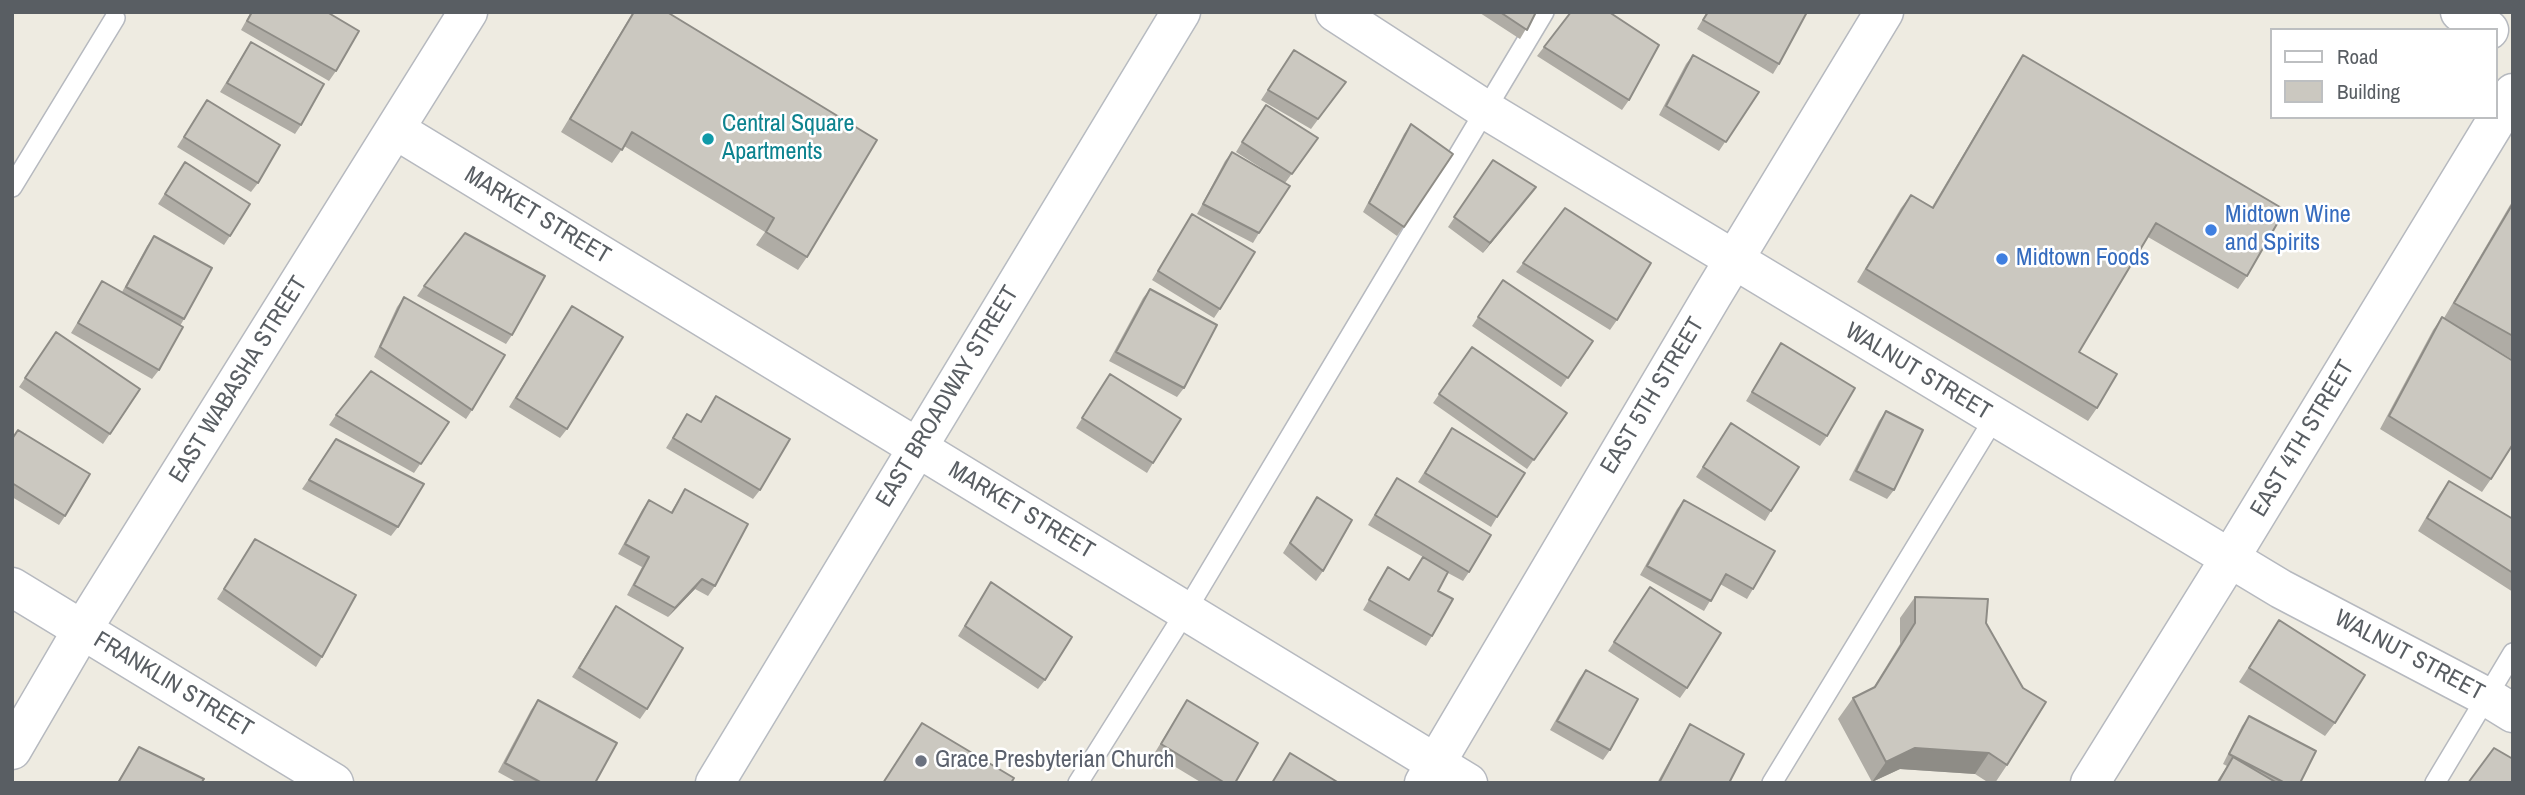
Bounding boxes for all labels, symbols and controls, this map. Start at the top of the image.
legend [2270,28,2497,119]
text: Road [2337,42,2378,71]
text: Building [2337,77,2400,106]
place label: Central Square Apartments [722,111,854,167]
marker: Central Square Apartments [700,131,716,147]
street label: MARKET STREET [459,161,615,271]
place label: Midtown Wine and Spirits [2225,202,2351,258]
marker: Midtown Wine and Spirits [2203,222,2219,238]
place label: Midtown Foods [2016,245,2150,273]
marker: Midtown Foods [1994,251,2010,267]
street label: EAST WABASHA STREET [164,272,314,488]
street label: EAST BROADWAY STREET [871,281,1025,513]
street label: EAST 5TH STREET [1595,313,1711,479]
street label: WALNUT STREET [1840,317,1996,427]
street label: EAST 4TH STREET [2245,356,2361,522]
street label: MARKET STREET [943,456,1099,566]
street label: WALNUT STREET [2329,604,2489,708]
street label: FRANKLIN STREET [88,626,258,744]
place label: Grace Presbyterian Church [935,747,1175,775]
marker: Grace Presbyterian Church [913,753,929,769]

